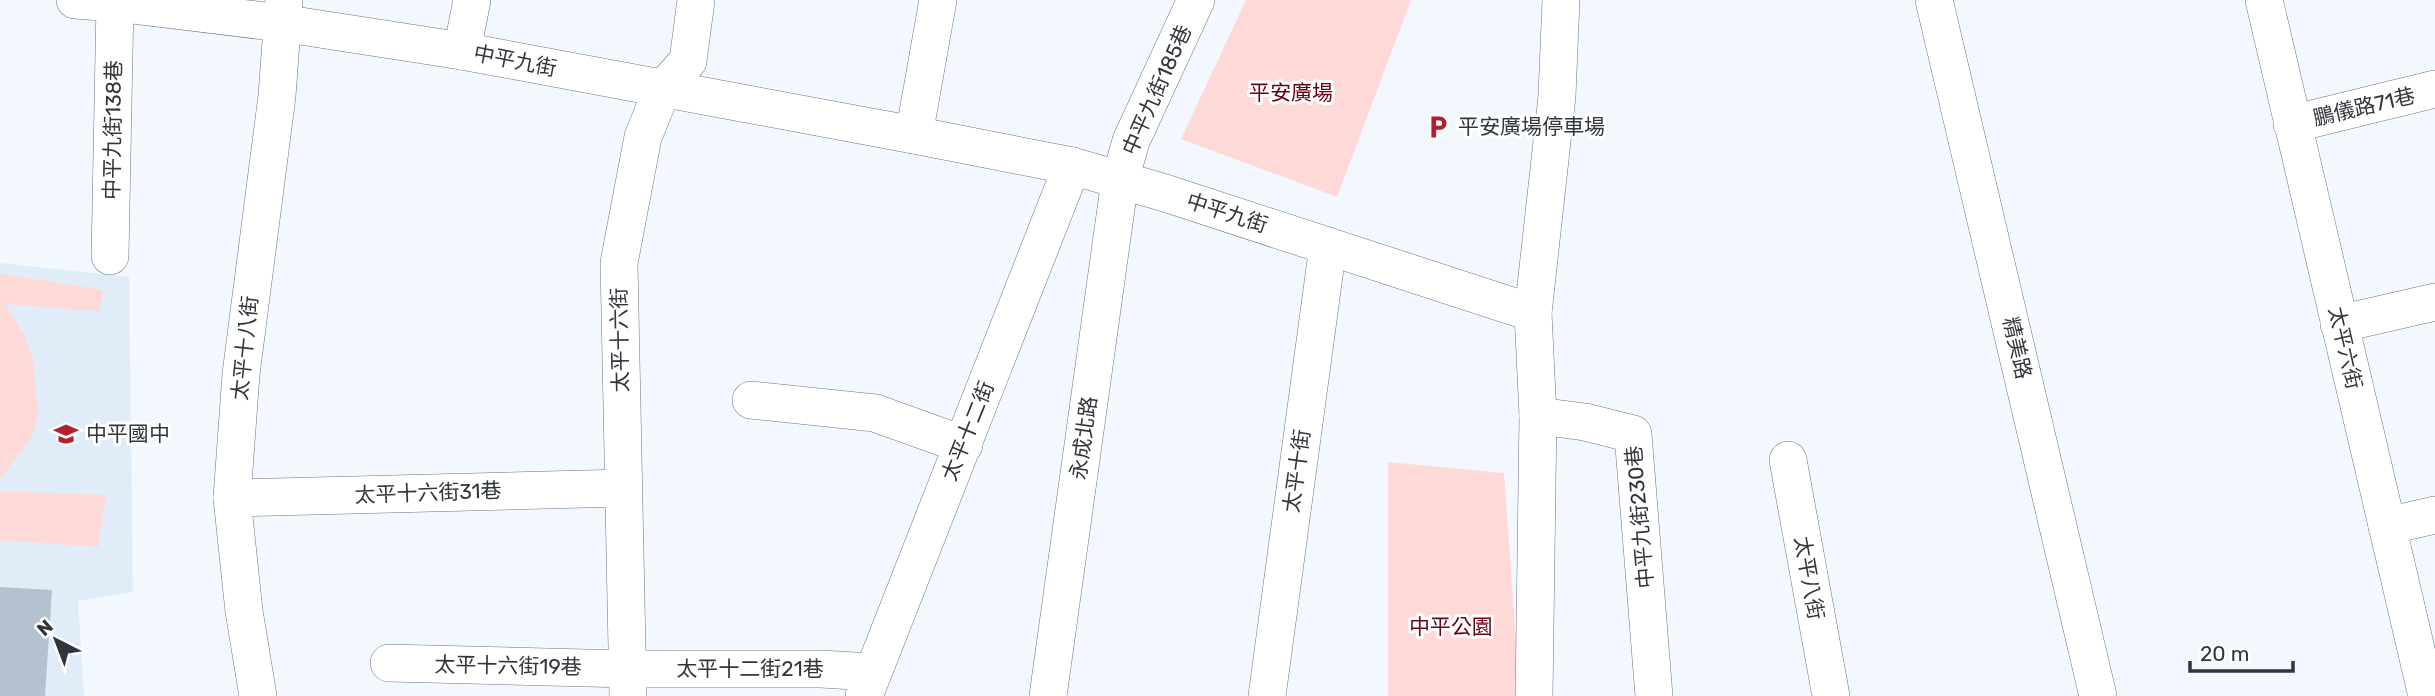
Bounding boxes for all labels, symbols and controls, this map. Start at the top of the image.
street label: 中平九街185巷 [1117,21,1196,159]
street label: 中平九街 [471,40,559,81]
street label: 中平九街138巷 [99,60,126,200]
park label: 平安廣場 [1249,80,1333,105]
street label: 鵬儀路71巷 [2311,83,2417,130]
parking icon: 平安廣場停車場 [1424,113,1452,141]
place label: 平安廣場停車場 [1458,114,1605,139]
street label: 中平九街 [1183,188,1271,237]
street label: 太平十六街 [606,287,633,393]
street label: 太平十八街 [227,294,262,401]
street label: 太平六街 [2324,304,2367,392]
street label: 精美路 [1998,314,2037,381]
street label: 太平十二街 [936,377,999,484]
street label: 永成北路 [1065,395,1102,481]
school or university icon: 中平國中 [52,420,80,448]
place label: 中平國中 [86,421,170,446]
street label: 太平十街 [1278,428,1315,514]
street label: 中平九街230巷 [1621,445,1658,590]
street label: 太平十六街31巷 [354,477,502,508]
street label: 太平八街 [1790,534,1829,621]
north arrow [21,605,91,675]
park label: 中平公園 [1409,614,1493,639]
text: N [32,615,58,641]
scale bar [2190,630,2293,674]
text: 20 m [2200,641,2249,666]
street label: 太平十六街19巷 [434,652,582,679]
street label: 太平十二街21巷 [676,656,824,681]

